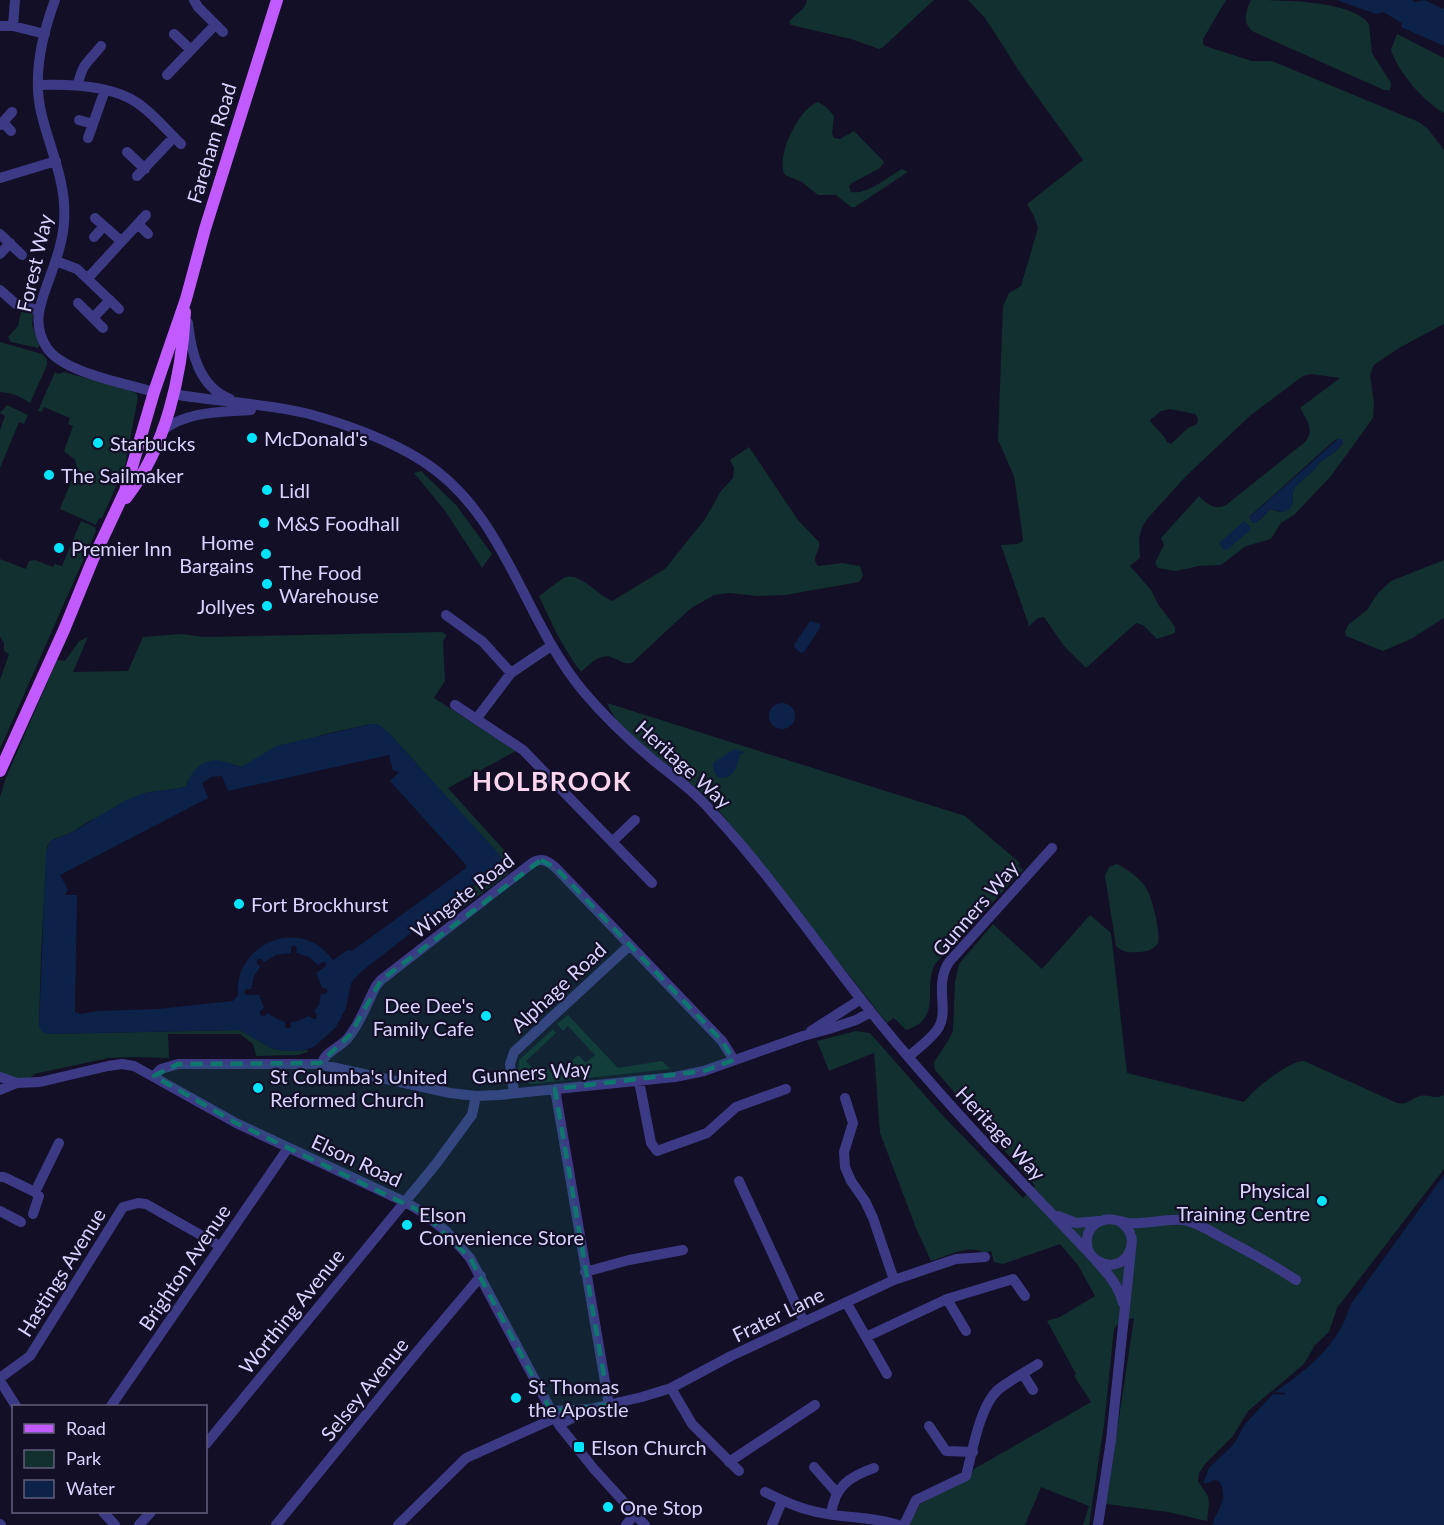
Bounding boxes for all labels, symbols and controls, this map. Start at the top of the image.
street label: Fareham Road [181,80,241,206]
street label: Forest Way [11,211,57,314]
place label: McDonald's [264,426,368,450]
place label: Starbucks [110,431,196,455]
marker: McDonald's [245,431,259,445]
marker: Starbucks [91,436,105,450]
place label: The Sailmaker [61,463,184,487]
marker: The Sailmaker [42,468,56,482]
place label: Lidl [279,478,310,502]
marker: Lidl [260,483,274,497]
place label: M&S Foodhall [276,511,400,535]
marker: M&S Foodhall [257,516,271,530]
place label: Home Bargains [179,530,254,577]
place label: Premier Inn [71,536,172,560]
marker: Premier Inn [52,541,66,555]
marker: Home Bargains [259,547,273,561]
place label: The Food Warehouse [279,560,379,607]
marker: The Food Warehouse [260,577,274,591]
place label: Jollyes [197,594,255,618]
marker: Jollyes [260,599,274,613]
street label: Heritage Way [631,715,737,814]
district label: HOLBROOK [472,765,632,797]
street label: Wingate Road [406,847,518,943]
street label: Gunners Way [927,855,1023,961]
place label: Fort Brockhurst [251,892,388,916]
marker: Fort Brockhurst [232,897,246,911]
street label: Alphage Road [506,937,610,1037]
place label: Dee Dee's Family Cafe [373,993,474,1040]
marker: Dee Dee's Family Cafe [479,1009,493,1023]
street label: Gunners Way [471,1056,592,1088]
place label: St Columba's United Reformed Church [270,1064,447,1111]
marker: St Columba's United Reformed Church [251,1081,265,1095]
street label: Heritage Way [951,1081,1051,1186]
street label: Elson Road [308,1129,406,1191]
place label: Physical Training Centre [1177,1178,1310,1225]
marker: Physical Training Centre [1315,1194,1329,1208]
street label: Brighton Avenue [133,1200,235,1334]
place label: Elson Convenience Store [419,1202,584,1249]
street label: Hastings Avenue [12,1203,110,1341]
marker: Elson Convenience Store [400,1218,414,1232]
street label: Worthing Avenue [233,1244,349,1378]
street label: Frater Lane [728,1282,828,1346]
street label: Selsey Avenue [315,1333,413,1445]
place label: St Thomas the Apostle [528,1374,629,1421]
marker: St Thomas the Apostle [509,1391,523,1405]
legend [12,1405,207,1513]
text: Road [66,1417,106,1439]
place label: Elson Church [591,1435,707,1459]
marker: Elson Church [572,1440,586,1454]
text: Park [66,1447,102,1469]
text: Water [66,1477,115,1499]
place label: One Stop [620,1495,703,1519]
marker: One Stop [601,1500,615,1514]

